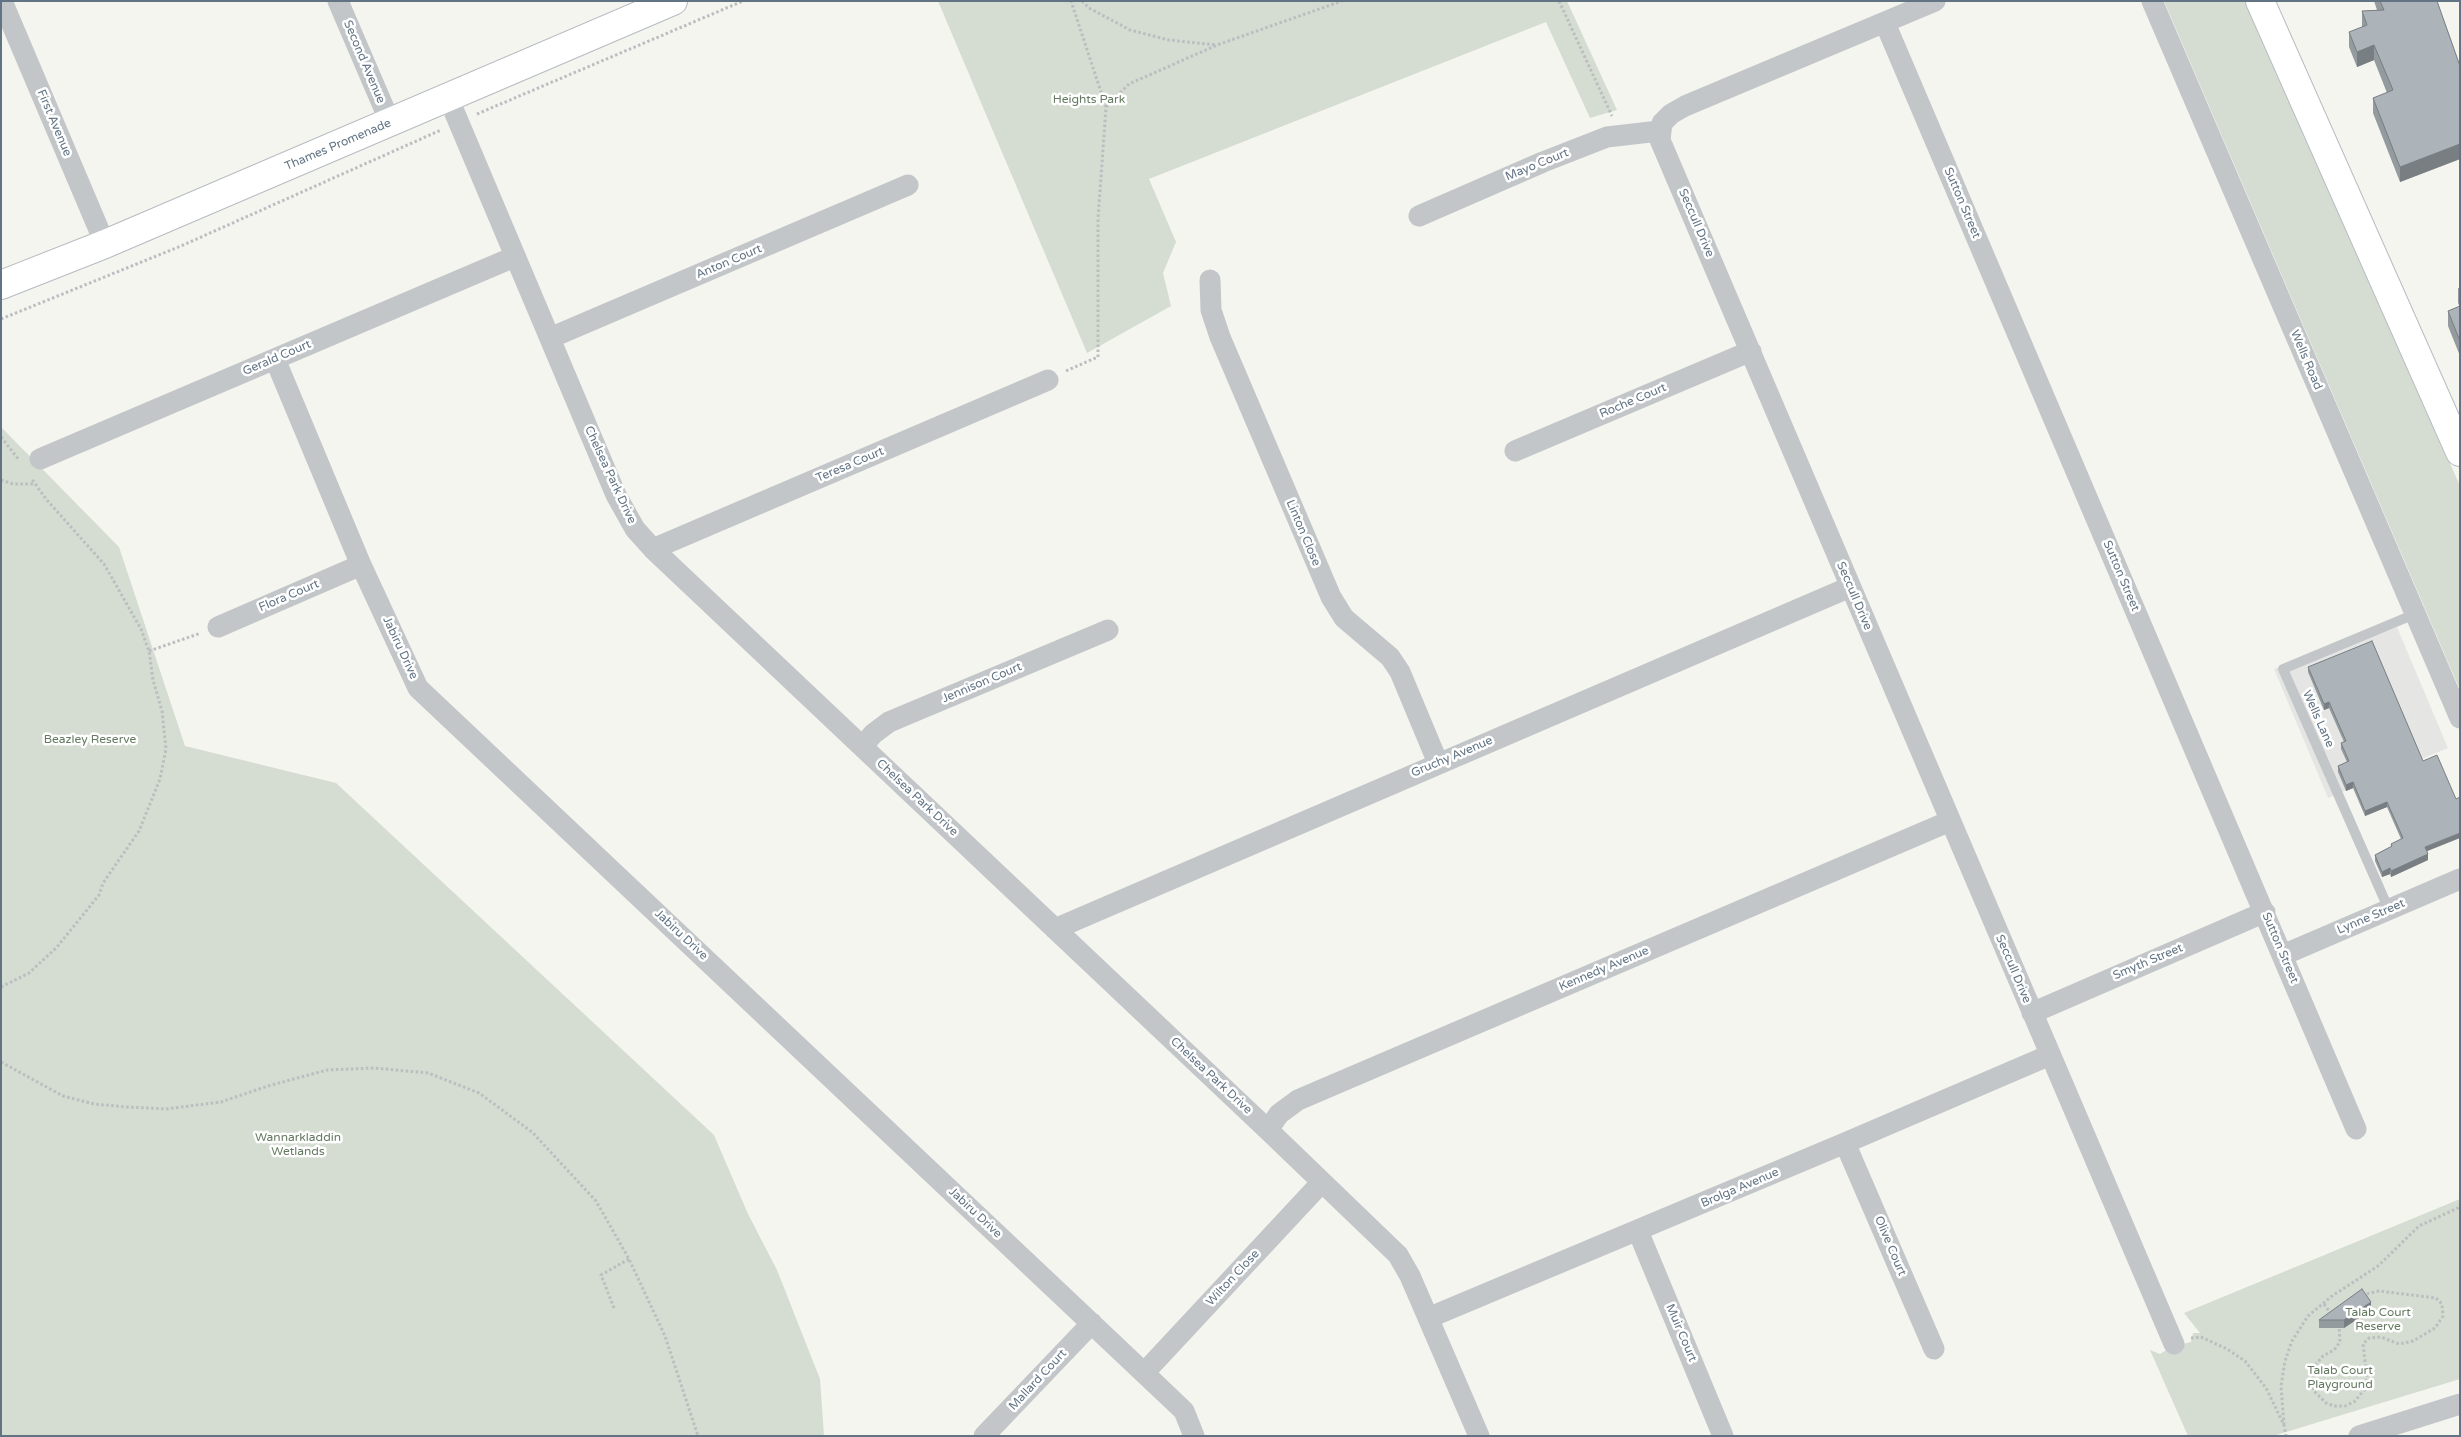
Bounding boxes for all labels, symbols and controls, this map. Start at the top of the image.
street label: Second Avenue [340,18,388,106]
street label: First Avenue [33,87,75,159]
park label: Heights Park [1053,93,1125,107]
street label: Thames Promenade [283,116,393,174]
street label: Mayo Court [1503,146,1571,184]
street label: Sutton Street [1941,165,1983,241]
street label: Seccull Drive [1675,187,1717,259]
street label: Anton Court [694,242,764,282]
street label: Wells Road [2287,328,2325,392]
street label: Gerald Court [241,337,313,379]
street label: Roche Court [1597,380,1669,422]
street label: Chelsea Park Drive [581,424,639,526]
street label: Teresa Court [814,444,886,486]
street label: Linton Close [1283,498,1323,568]
street label: Sutton Street [2100,538,2142,614]
street label: Seccull Drive [1833,560,1875,632]
street label: Flora Court [257,577,321,615]
street label: Jabiru Drive [379,614,421,682]
street label: Jennison Court [940,660,1024,706]
street label: Wells Lane [2299,688,2337,750]
park label: Beazley Reserve [44,733,136,747]
street label: Gruchy Avenue [1409,733,1495,781]
street label: Chelsea Park Drive [873,757,961,839]
street label: Lynne Street [2335,896,2407,938]
street label: Jabiru Drive [651,907,711,963]
street label: Sutton Street [2259,910,2301,986]
street label: Seccull Drive [1992,933,2034,1005]
street label: Smyth Street [2111,941,2185,983]
street label: Kennedy Avenue [1557,944,1651,994]
street label: Chelsea Park Drive [1167,1035,1255,1117]
park label: Wannarkladdin Wetlands [255,1131,341,1159]
street label: Brolga Avenue [1699,1165,1781,1211]
street label: Jabiru Drive [945,1185,1005,1241]
street label: Olive Court [1871,1214,1909,1278]
street label: Wilton Close [1203,1247,1263,1309]
street label: Muir Court [1662,1302,1700,1364]
park label: Talab Court Reserve [2345,1306,2411,1334]
street label: Mallard Court [1006,1347,1070,1413]
park label: Talab Court Playground [2307,1364,2373,1392]

